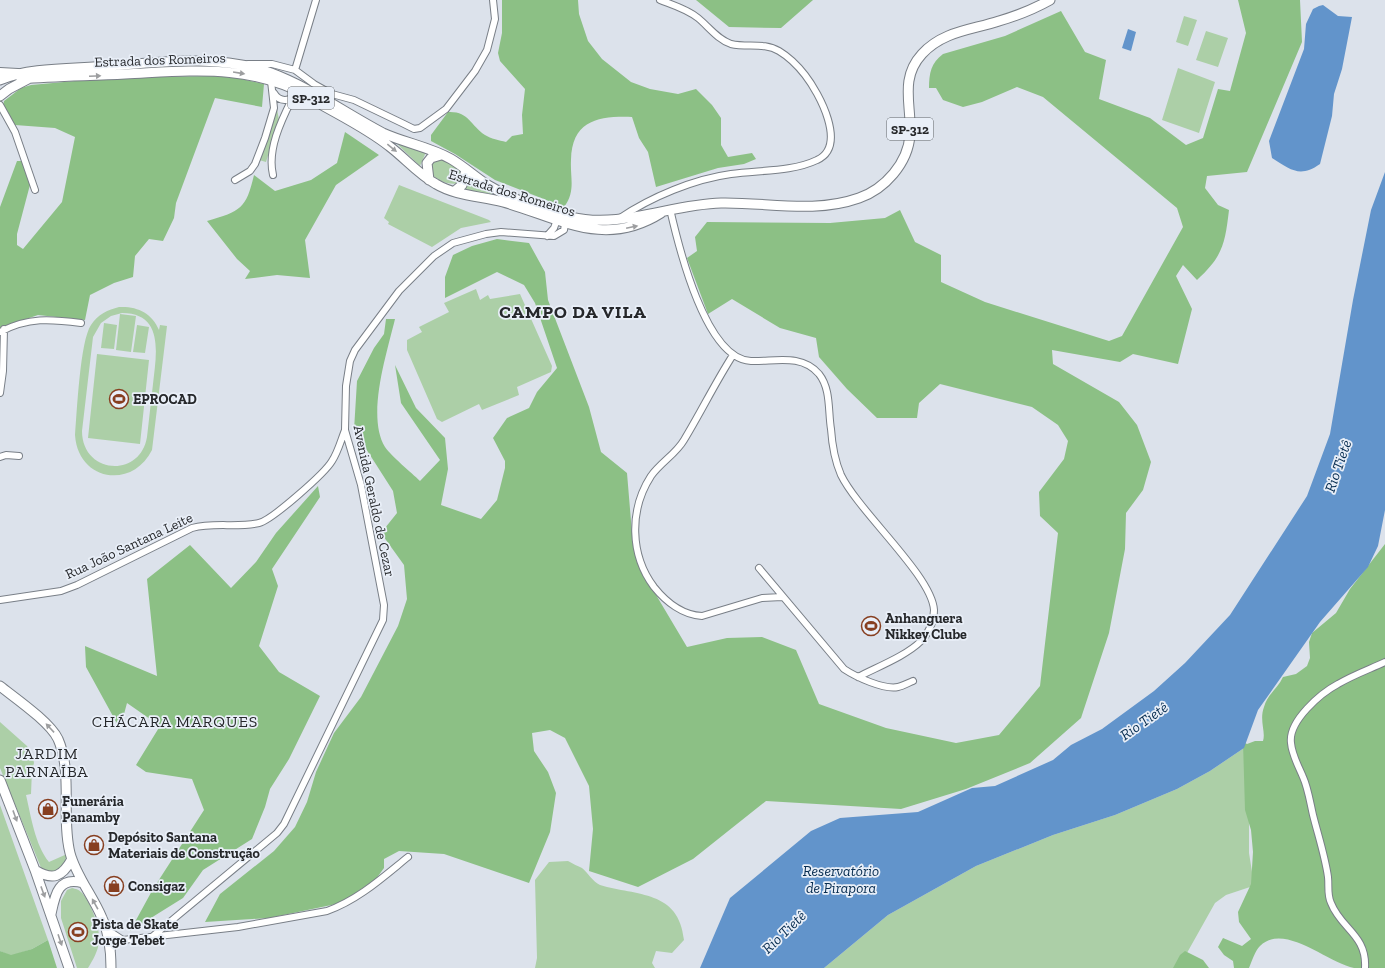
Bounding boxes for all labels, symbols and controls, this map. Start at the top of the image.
street label: Estrada dos Romeiros [94,49,226,71]
one-way arrow [232,70,245,76]
one-way arrow [89,72,101,79]
road number: SP-312 [288,87,334,109]
road number: SP-312 [887,118,933,140]
one-way arrow [386,143,397,152]
street label: Estrada dos Romeiros [447,166,577,220]
one-way arrow [626,223,638,229]
district label: CAMPO DA VILA [499,301,647,323]
sports icon: EPROCAD [108,388,130,410]
place label: EPROCAD [133,391,197,408]
street label: Avenida Geraldo de Cezar [350,424,398,578]
water label: Rio Tietê [1321,437,1355,495]
street label: Rua João Santana Leite [63,509,196,583]
place label: Anhanguera Nikkey Clube [885,610,967,643]
sports icon: Anhanguera Nikkey Clube [860,615,882,637]
water label: Rio Tietê [1117,698,1172,744]
district label: CHÁCARA MARQUES [92,712,258,731]
one-way arrow [45,723,55,733]
district label: JARDIM PARNAÍBA [5,744,89,781]
place label: Funerária Panamby [62,793,124,826]
shop icon: Funerária Panamby [37,798,59,820]
one-way arrow [12,810,18,822]
place label: Depósito Santana Materiais de Construção [108,829,261,862]
shop icon: Depósito Santana Materiais de Construção [83,834,105,856]
water label: Reservatório de Pirapora [803,862,879,897]
shop icon: Consigaz [103,875,125,897]
place label: Consigaz [128,878,185,895]
one-way arrow [41,887,47,899]
one-way arrow [91,898,98,910]
water label: Rio Tietê [758,906,810,957]
place label: Pista de Skate Jorge Tebet [92,916,179,949]
sports icon: Pista de Skate Jorge Tebet [67,921,89,943]
one-way arrow [57,934,63,946]

